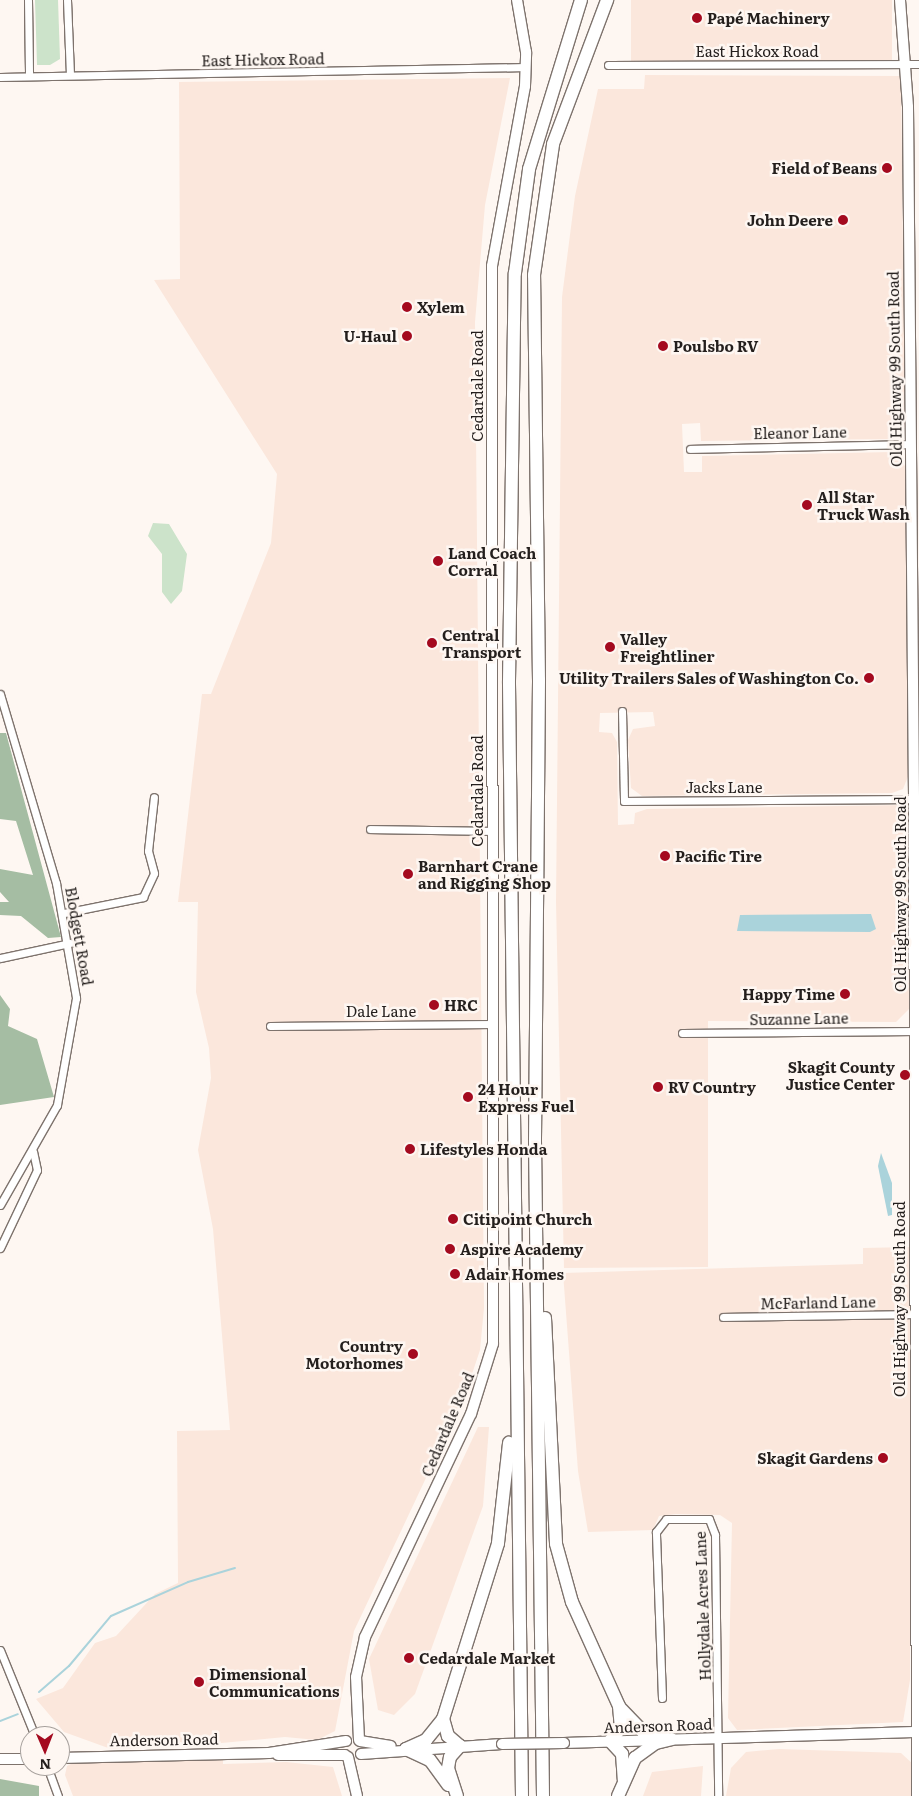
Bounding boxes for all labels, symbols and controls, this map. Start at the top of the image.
place label: Papé Machinery [707,9,830,27]
marker: Papé Machinery [691,12,703,24]
street label: East Hickox Road [695,42,819,60]
street label: East Hickox Road [201,49,325,69]
place label: Field of Beans [771,159,877,177]
marker: Field of Beans [881,162,893,174]
place label: John Deere [747,211,833,229]
marker: John Deere [837,214,849,226]
street label: Old Highway 99 South Road [883,271,905,467]
place label: Xylem [417,298,465,316]
marker: Xylem [401,301,413,313]
place label: U-Haul [344,327,397,345]
marker: U-Haul [401,330,413,342]
street label: Cedardale Road [468,330,486,442]
place label: Poulsbo RV [673,337,758,355]
marker: Poulsbo RV [657,340,669,352]
street label: Eleanor Lane [753,422,847,442]
place label: All Star Truck Wash [817,487,910,522]
marker: All Star Truck Wash [801,499,813,511]
place label: Land Coach Corral [448,543,536,578]
marker: Land Coach Corral [432,555,444,567]
place label: Central Transport [442,625,521,660]
place label: Valley Freightliner [620,629,715,664]
marker: Central Transport [426,637,438,649]
marker: Valley Freightliner [604,641,616,653]
place label: Utility Trailers Sales of Washington Co. [559,669,859,687]
marker: Utility Trailers Sales of Washington Co. [863,672,875,684]
street label: Cedardale Road [468,735,486,847]
street label: Jacks Lane [685,778,763,796]
street label: Old Highway 99 South Road [891,796,909,992]
place label: Pacific Tire [675,847,762,865]
marker: Pacific Tire [659,850,671,862]
place label: Barnhart Crane and Rigging Shop [418,856,551,891]
marker: Barnhart Crane and Rigging Shop [402,868,414,880]
street label: Blodgett Road [62,885,98,987]
place label: Happy Time [742,985,835,1003]
marker: Happy Time [839,988,851,1000]
place label: HRC [444,996,478,1014]
marker: HRC [428,999,440,1011]
street label: Dale Lane [346,1002,416,1020]
street label: Suzanne Lane [749,1008,849,1028]
place label: Skagit County Justice Center [786,1057,895,1092]
marker: Skagit County Justice Center [899,1069,911,1081]
place label: RV Country [668,1078,756,1096]
place label: 24 Hour Express Fuel [478,1079,574,1114]
marker: RV Country [652,1081,664,1093]
marker: 24 Hour Express Fuel [462,1091,474,1103]
place label: Lifestyles Honda [420,1140,547,1158]
marker: Lifestyles Honda [404,1143,416,1155]
street label: Old Highway 99 South Road [890,1201,908,1397]
place label: Citipoint Church [463,1210,592,1228]
marker: Citipoint Church [447,1213,459,1225]
place label: Aspire Academy [460,1240,583,1258]
marker: Aspire Academy [444,1243,456,1255]
place label: Adair Homes [465,1265,564,1283]
marker: Adair Homes [449,1268,461,1280]
street label: McFarland Lane [760,1292,876,1312]
place label: Country Motorhomes [305,1336,403,1371]
marker: Country Motorhomes [407,1348,419,1360]
street label: Cedardale Road [417,1369,477,1479]
place label: Skagit Gardens [757,1449,873,1467]
marker: Skagit Gardens [877,1452,889,1464]
street label: Hollydale Acres Lane [690,1531,714,1681]
place label: Cedardale Market [419,1649,555,1667]
marker: Cedardale Market [403,1652,415,1664]
place label: Dimensional Communications [209,1664,340,1699]
marker: Dimensional Communications [193,1676,205,1688]
street label: Anderson Road [603,1714,713,1736]
north arrow [20,1726,70,1776]
street label: Anderson Road [109,1729,219,1749]
text: N [39,1755,51,1775]

